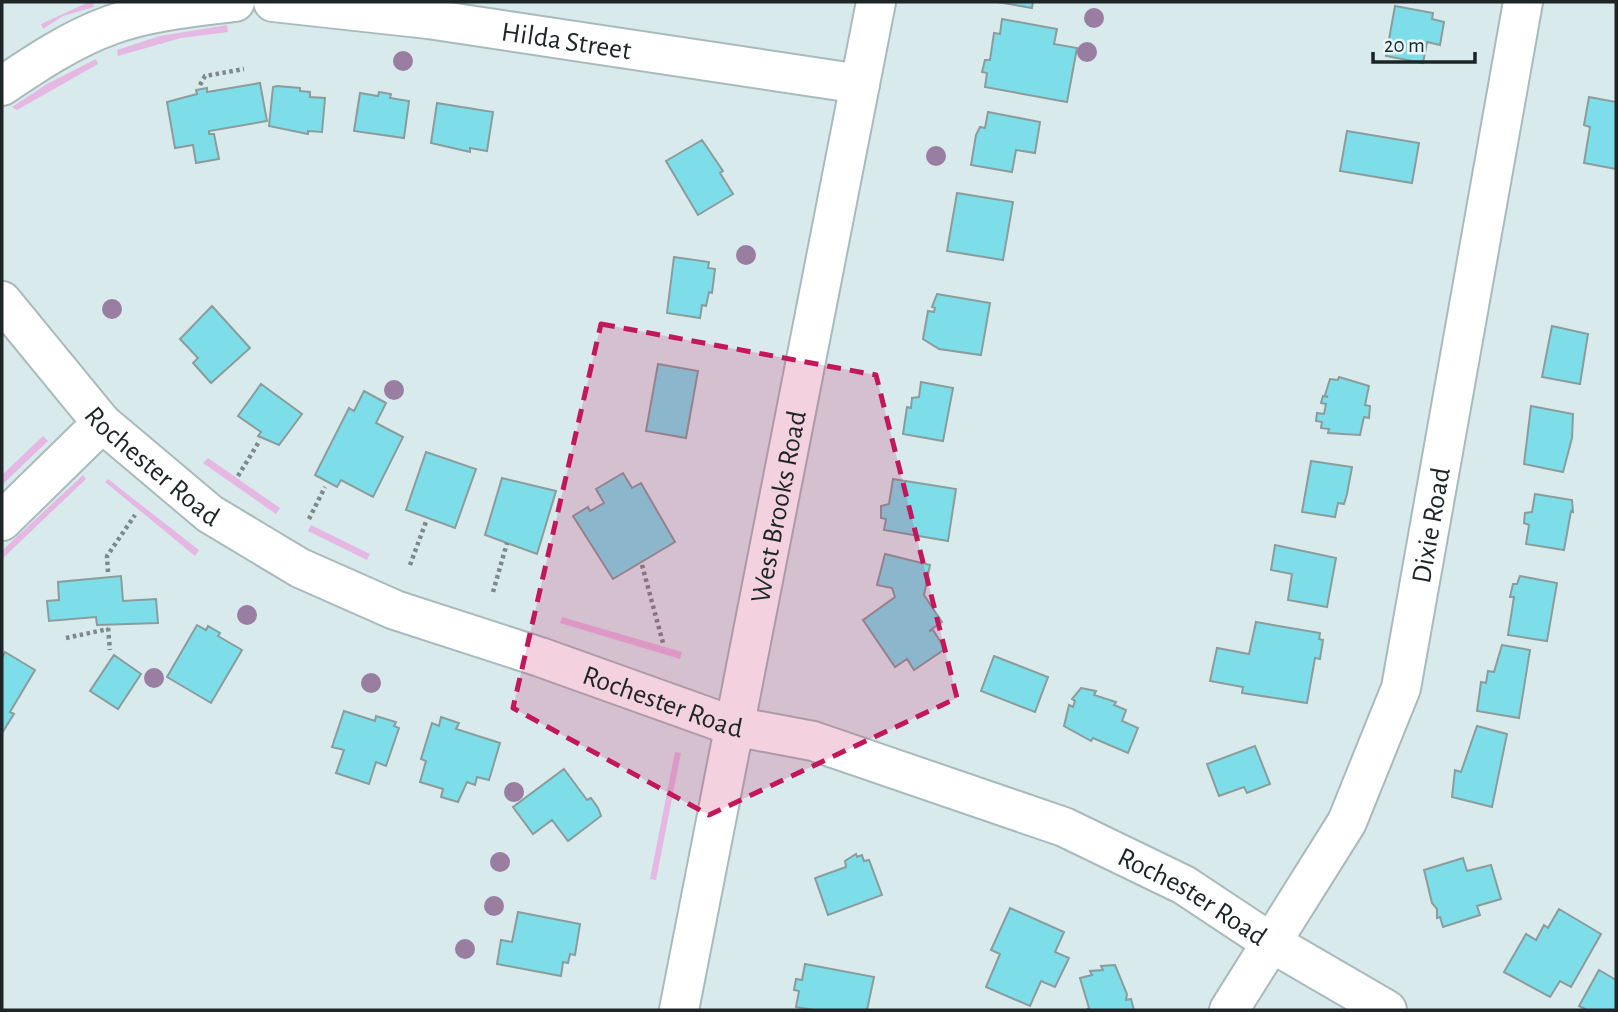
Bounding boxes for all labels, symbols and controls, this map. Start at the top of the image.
street label: Hilda Street [499,18,633,65]
scale bar [1373,21,1474,65]
text: 20 m [1384,35,1425,56]
street label: Rochester Road [78,402,224,532]
street label: West Brooks Road [747,408,812,606]
street label: Dixie Road [1408,465,1456,585]
street label: Rochester Road [579,661,745,744]
street label: Rochester Road [1113,843,1271,952]

